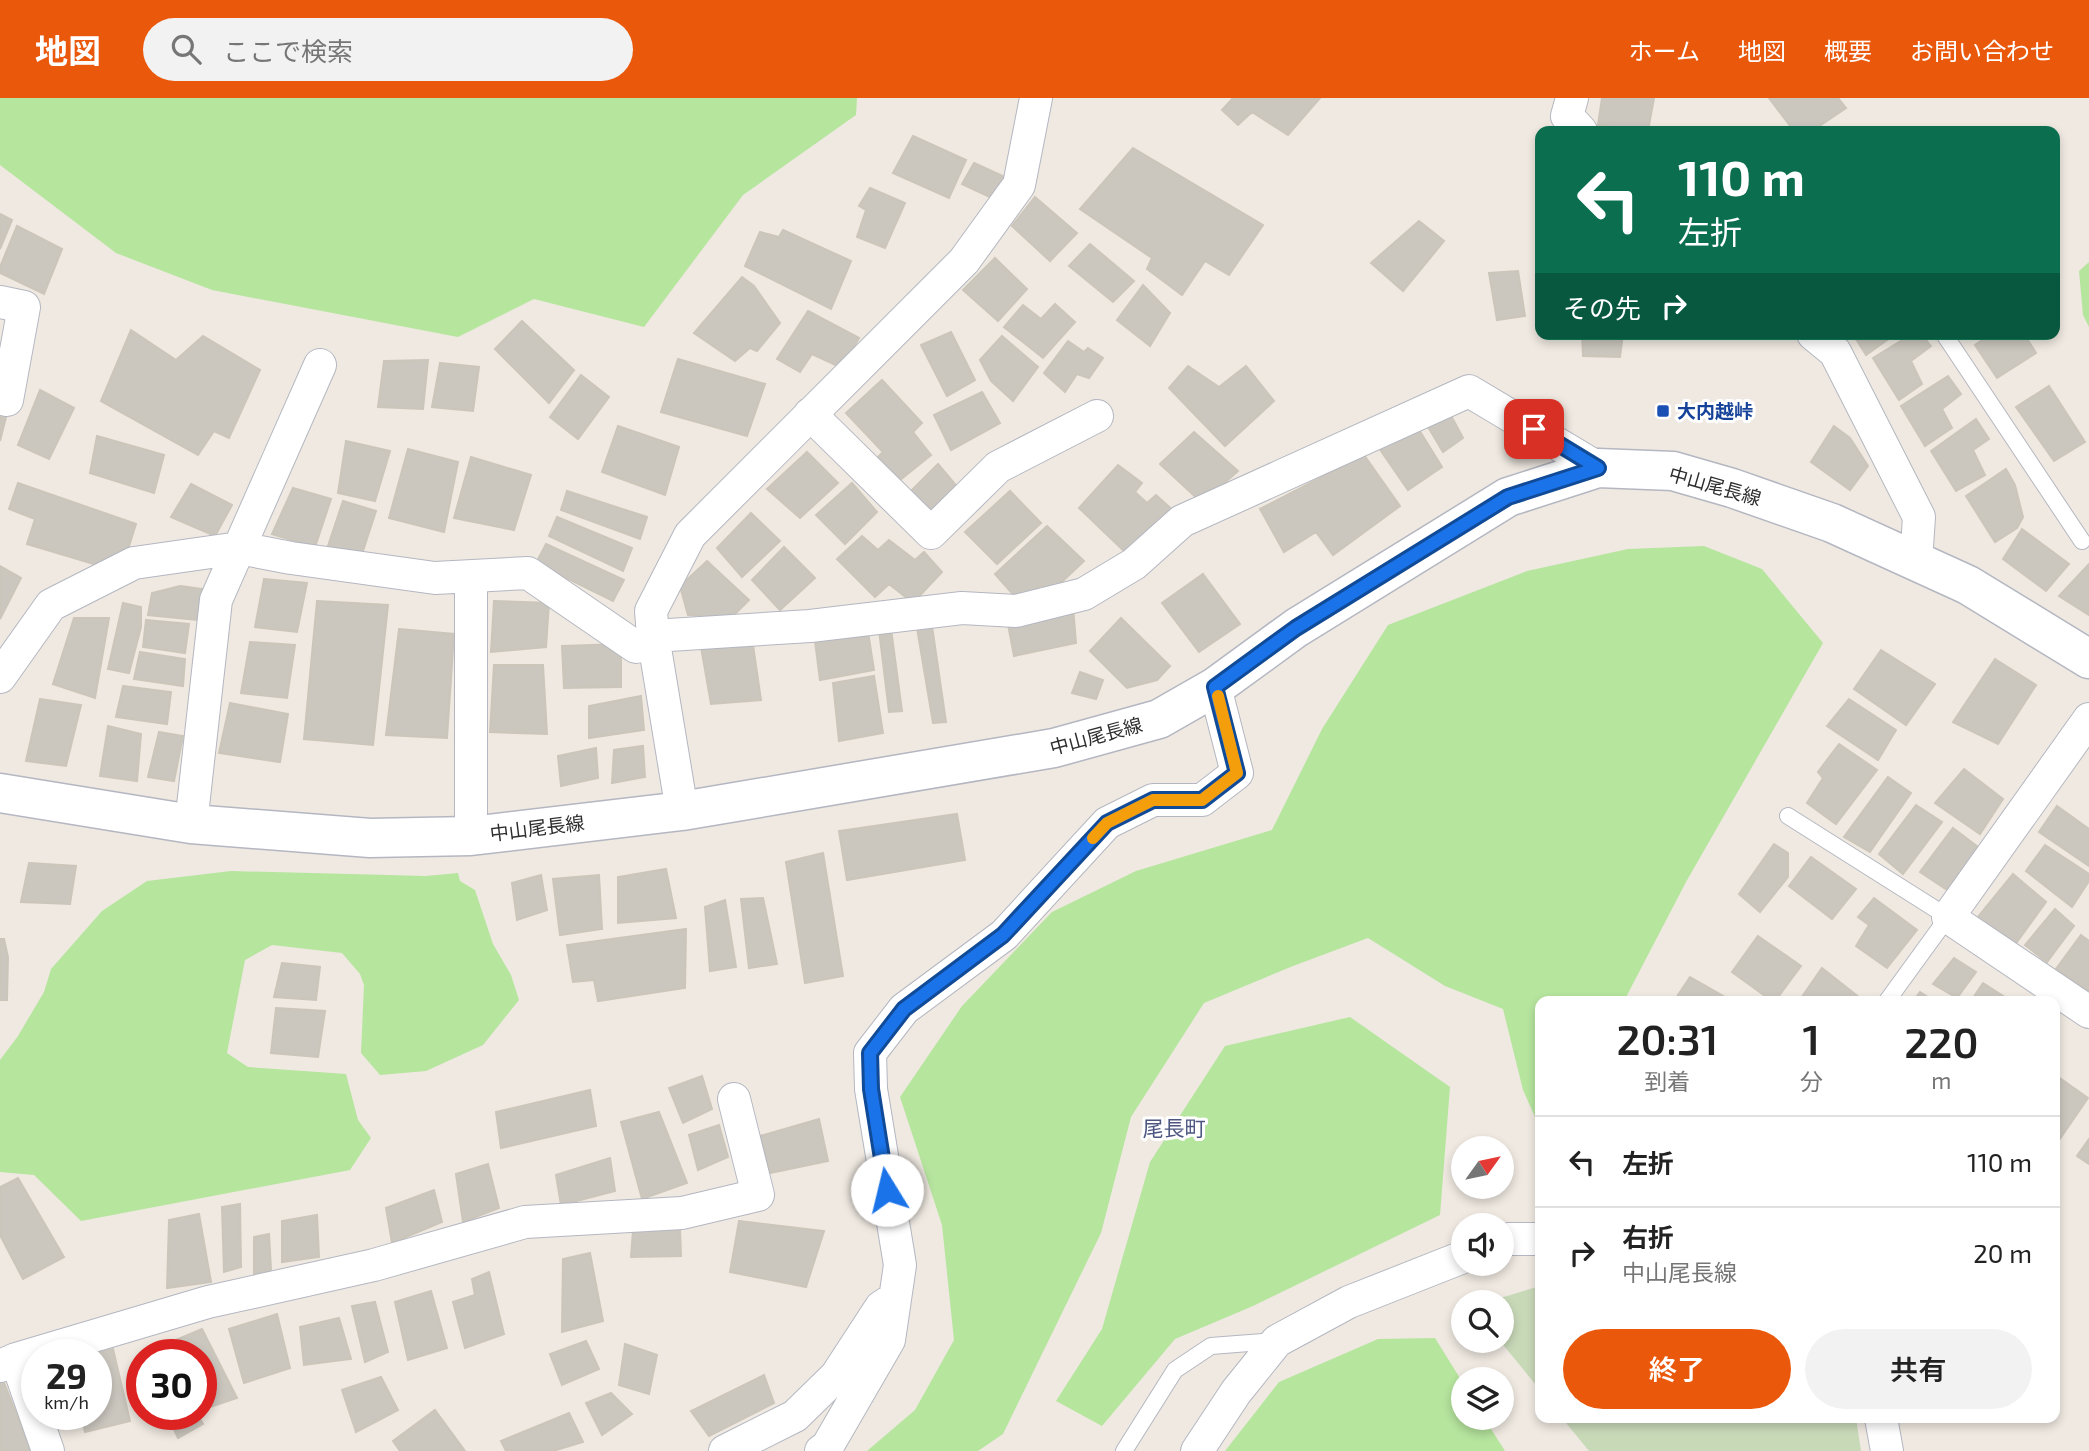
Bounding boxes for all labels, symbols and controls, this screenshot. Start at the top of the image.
search box [143,18,633,81]
text: 地図 [35,30,101,70]
icon: search [167,30,205,68]
text: ここで検索 [223,35,353,66]
text: ホーム [1629,36,1700,65]
text: 地図 [1738,36,1786,65]
text: 概要 [1824,36,1872,65]
text: お問い合わせ [1910,36,2054,65]
text: 110 m [1678,147,1805,206]
icon: left [1563,154,1654,245]
text: 左折 [1678,212,1742,250]
icon: right [1655,287,1693,325]
text: その先 [1563,292,1641,323]
pin [1504,399,1564,459]
place label: 大内越峠 [1677,399,1753,422]
marker: 大内越峠 [1655,403,1671,419]
icon: arrive [1515,410,1553,448]
street label: 中山尾長線 [1666,461,1764,510]
street label: 中山尾長線 [1047,712,1145,759]
street label: 中山尾長線 [488,810,585,845]
text: 20:31 [1617,1013,1718,1063]
text: 1 [1802,1013,1820,1063]
text: 220 [1904,1016,1978,1066]
text: m [1931,1066,1951,1094]
text: 到着 [1644,1067,1690,1095]
text: 分 [1800,1067,1823,1095]
district label: 尾長町 [1143,1115,1206,1140]
north arrow [1451,1136,1514,1199]
map controls [1451,1136,1514,1430]
icon: left [1563,1143,1601,1181]
text: 110 m [1967,1146,2032,1177]
text: 左折 [1622,1147,1674,1178]
position arrow [850,1153,924,1227]
button: sound [1451,1213,1514,1276]
text: 右折 [1622,1221,1674,1252]
icon: right [1563,1234,1601,1272]
text: 20 m [1973,1237,2032,1268]
text: 中山尾長線 [1622,1258,1737,1286]
button: search [1451,1290,1514,1353]
button: 終了 [1563,1329,1791,1409]
button: 共有 [1805,1329,2032,1409]
speed limit sign: 30 [126,1339,217,1430]
text: 29 [46,1354,87,1396]
button: layers [1451,1367,1514,1430]
text: km/h [44,1391,89,1413]

